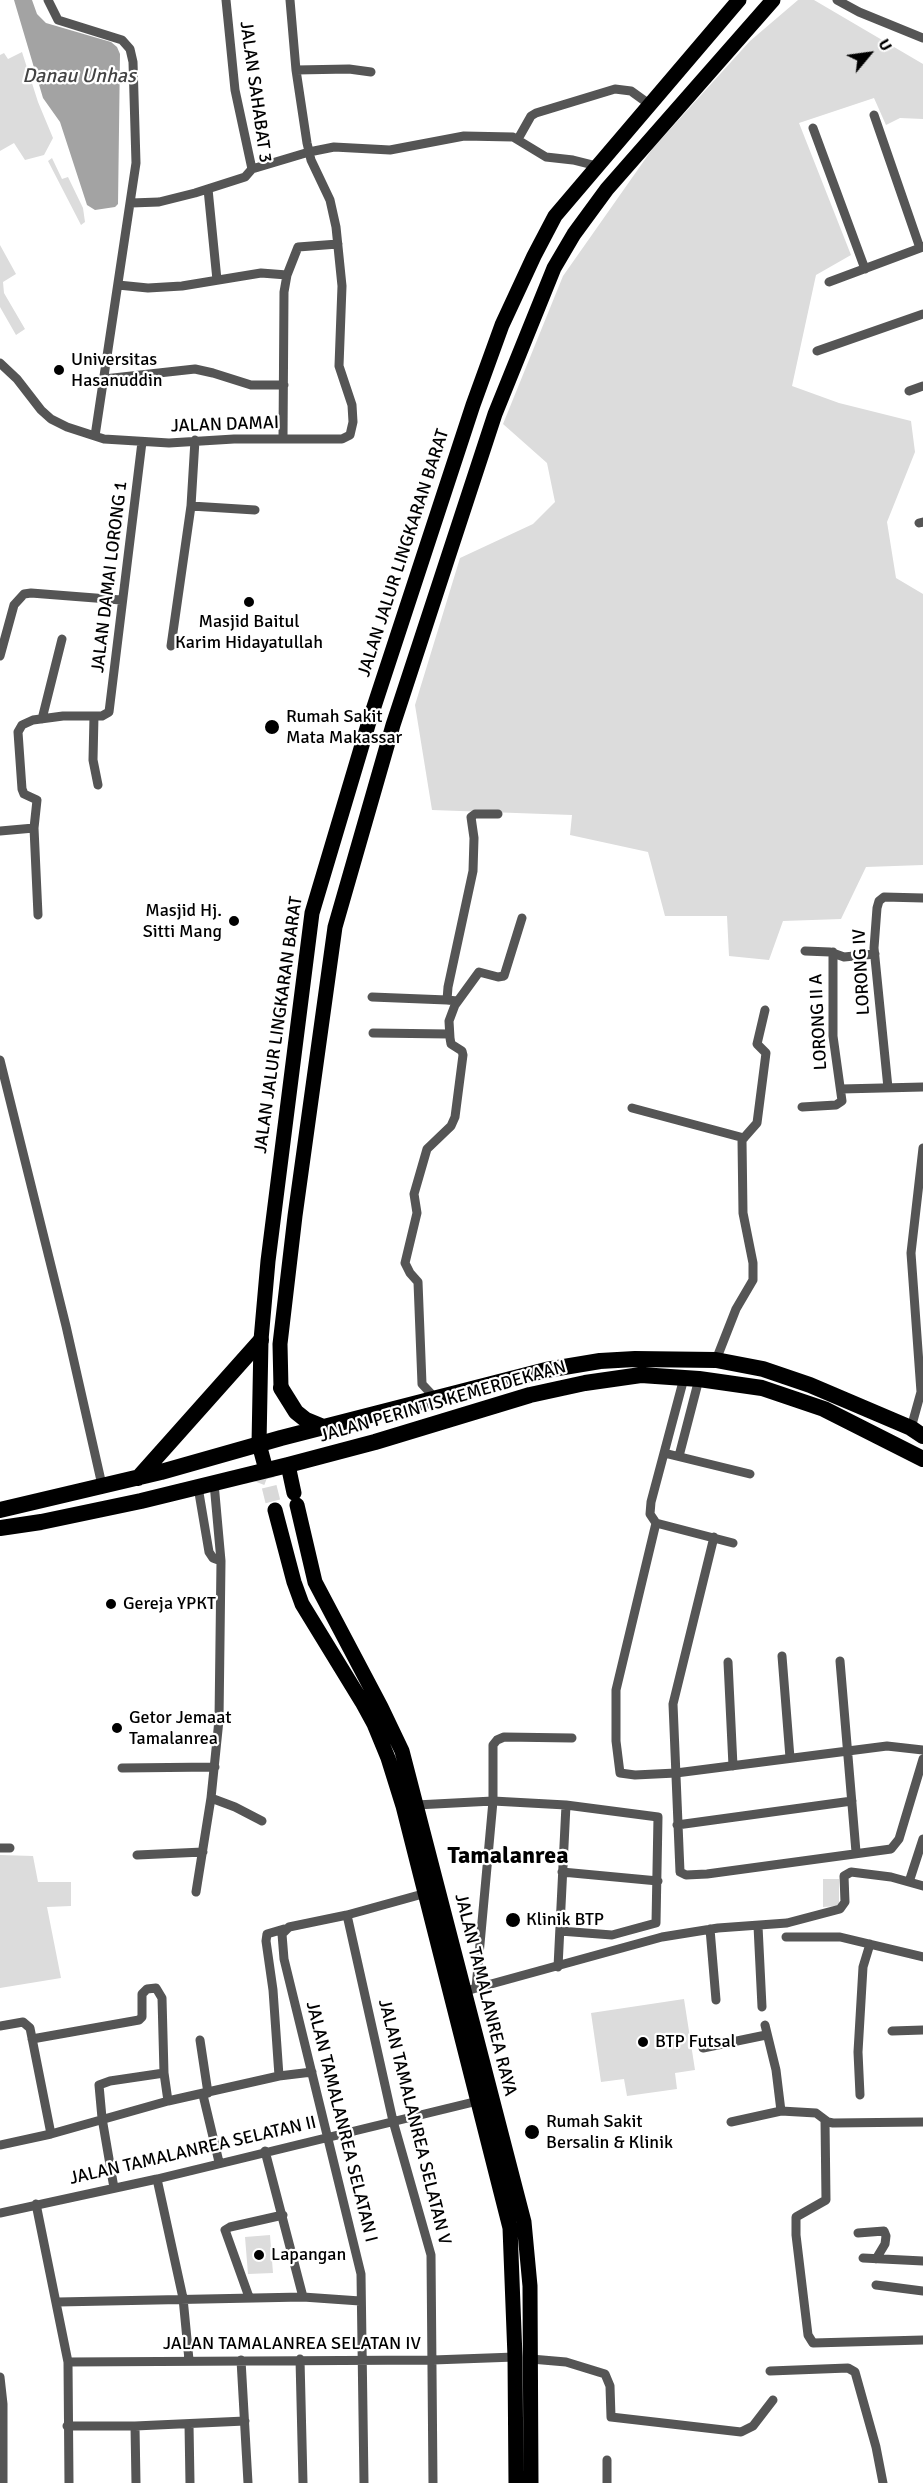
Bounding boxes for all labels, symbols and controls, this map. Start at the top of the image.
street label: JALAN SAHABAT 3 [234,20,276,164]
north arrow [839,24,899,84]
text: U [873,36,896,55]
water label: Danau Unhas [22,65,136,89]
place label: Universitas Hasanuddin [71,349,163,392]
marker: Universitas Hasanuddin [52,363,66,377]
street label: JALAN DAMAI [170,412,280,438]
street label: JALAN JALUR LINGKARAN BARAT [354,426,454,680]
street label: JALAN DAMAI LORONG 1 [88,480,132,674]
marker: Masjid Baitul Karim Hidayatullah [242,595,256,609]
place label: Masjid Baitul Karim Hidayatullah [175,611,323,654]
place label: Rumah Sakit Mata Makassar [286,706,402,748]
marker: Rumah Sakit Mata Makassar [263,718,281,736]
street label: JALAN JALUR LINGKARAN BARAT [250,895,308,1155]
place label: Masjid Hj. Sitti Mang [143,900,222,942]
marker: Masjid Hj. Sitti Mang [227,914,241,928]
street label: LORONG IV [849,928,875,1016]
street label: LORONG II A [806,973,832,1071]
street label: JALAN PERINTIS KEMERDEKAAN [317,1356,569,1448]
place label: Gereja YPKT [123,1593,216,1615]
marker: Gereja YPKT [104,1597,118,1611]
place label: Getor Jemaat Tamalanrea [129,1707,231,1750]
marker: Getor Jemaat Tamalanrea [110,1721,124,1735]
district label: Tamalanrea [448,1843,568,1871]
street label: JALAN TAMALANREA RAYA [449,1892,521,2098]
place label: Klinik BTP [526,1909,604,1931]
marker: Klinik BTP [504,1911,522,1929]
street label: JALAN TAMALANREA SELATAN V [373,1997,455,2247]
street label: JALAN TAMALANREA SELATAN I [301,1999,381,2245]
place label: BTP Futsal [655,2031,736,2053]
marker: BTP Futsal [636,2035,650,2049]
place label: Rumah Sakit Bersalin & Klinik [546,2111,673,2154]
street label: JALAN TAMALANREA SELATAN II [67,2112,319,2190]
marker: Rumah Sakit Bersalin & Klinik [523,2123,541,2141]
place label: Lapangan [271,2244,346,2266]
marker: Lapangan [252,2248,266,2262]
street label: JALAN TAMALANREA SELATAN IV [163,2333,421,2355]

